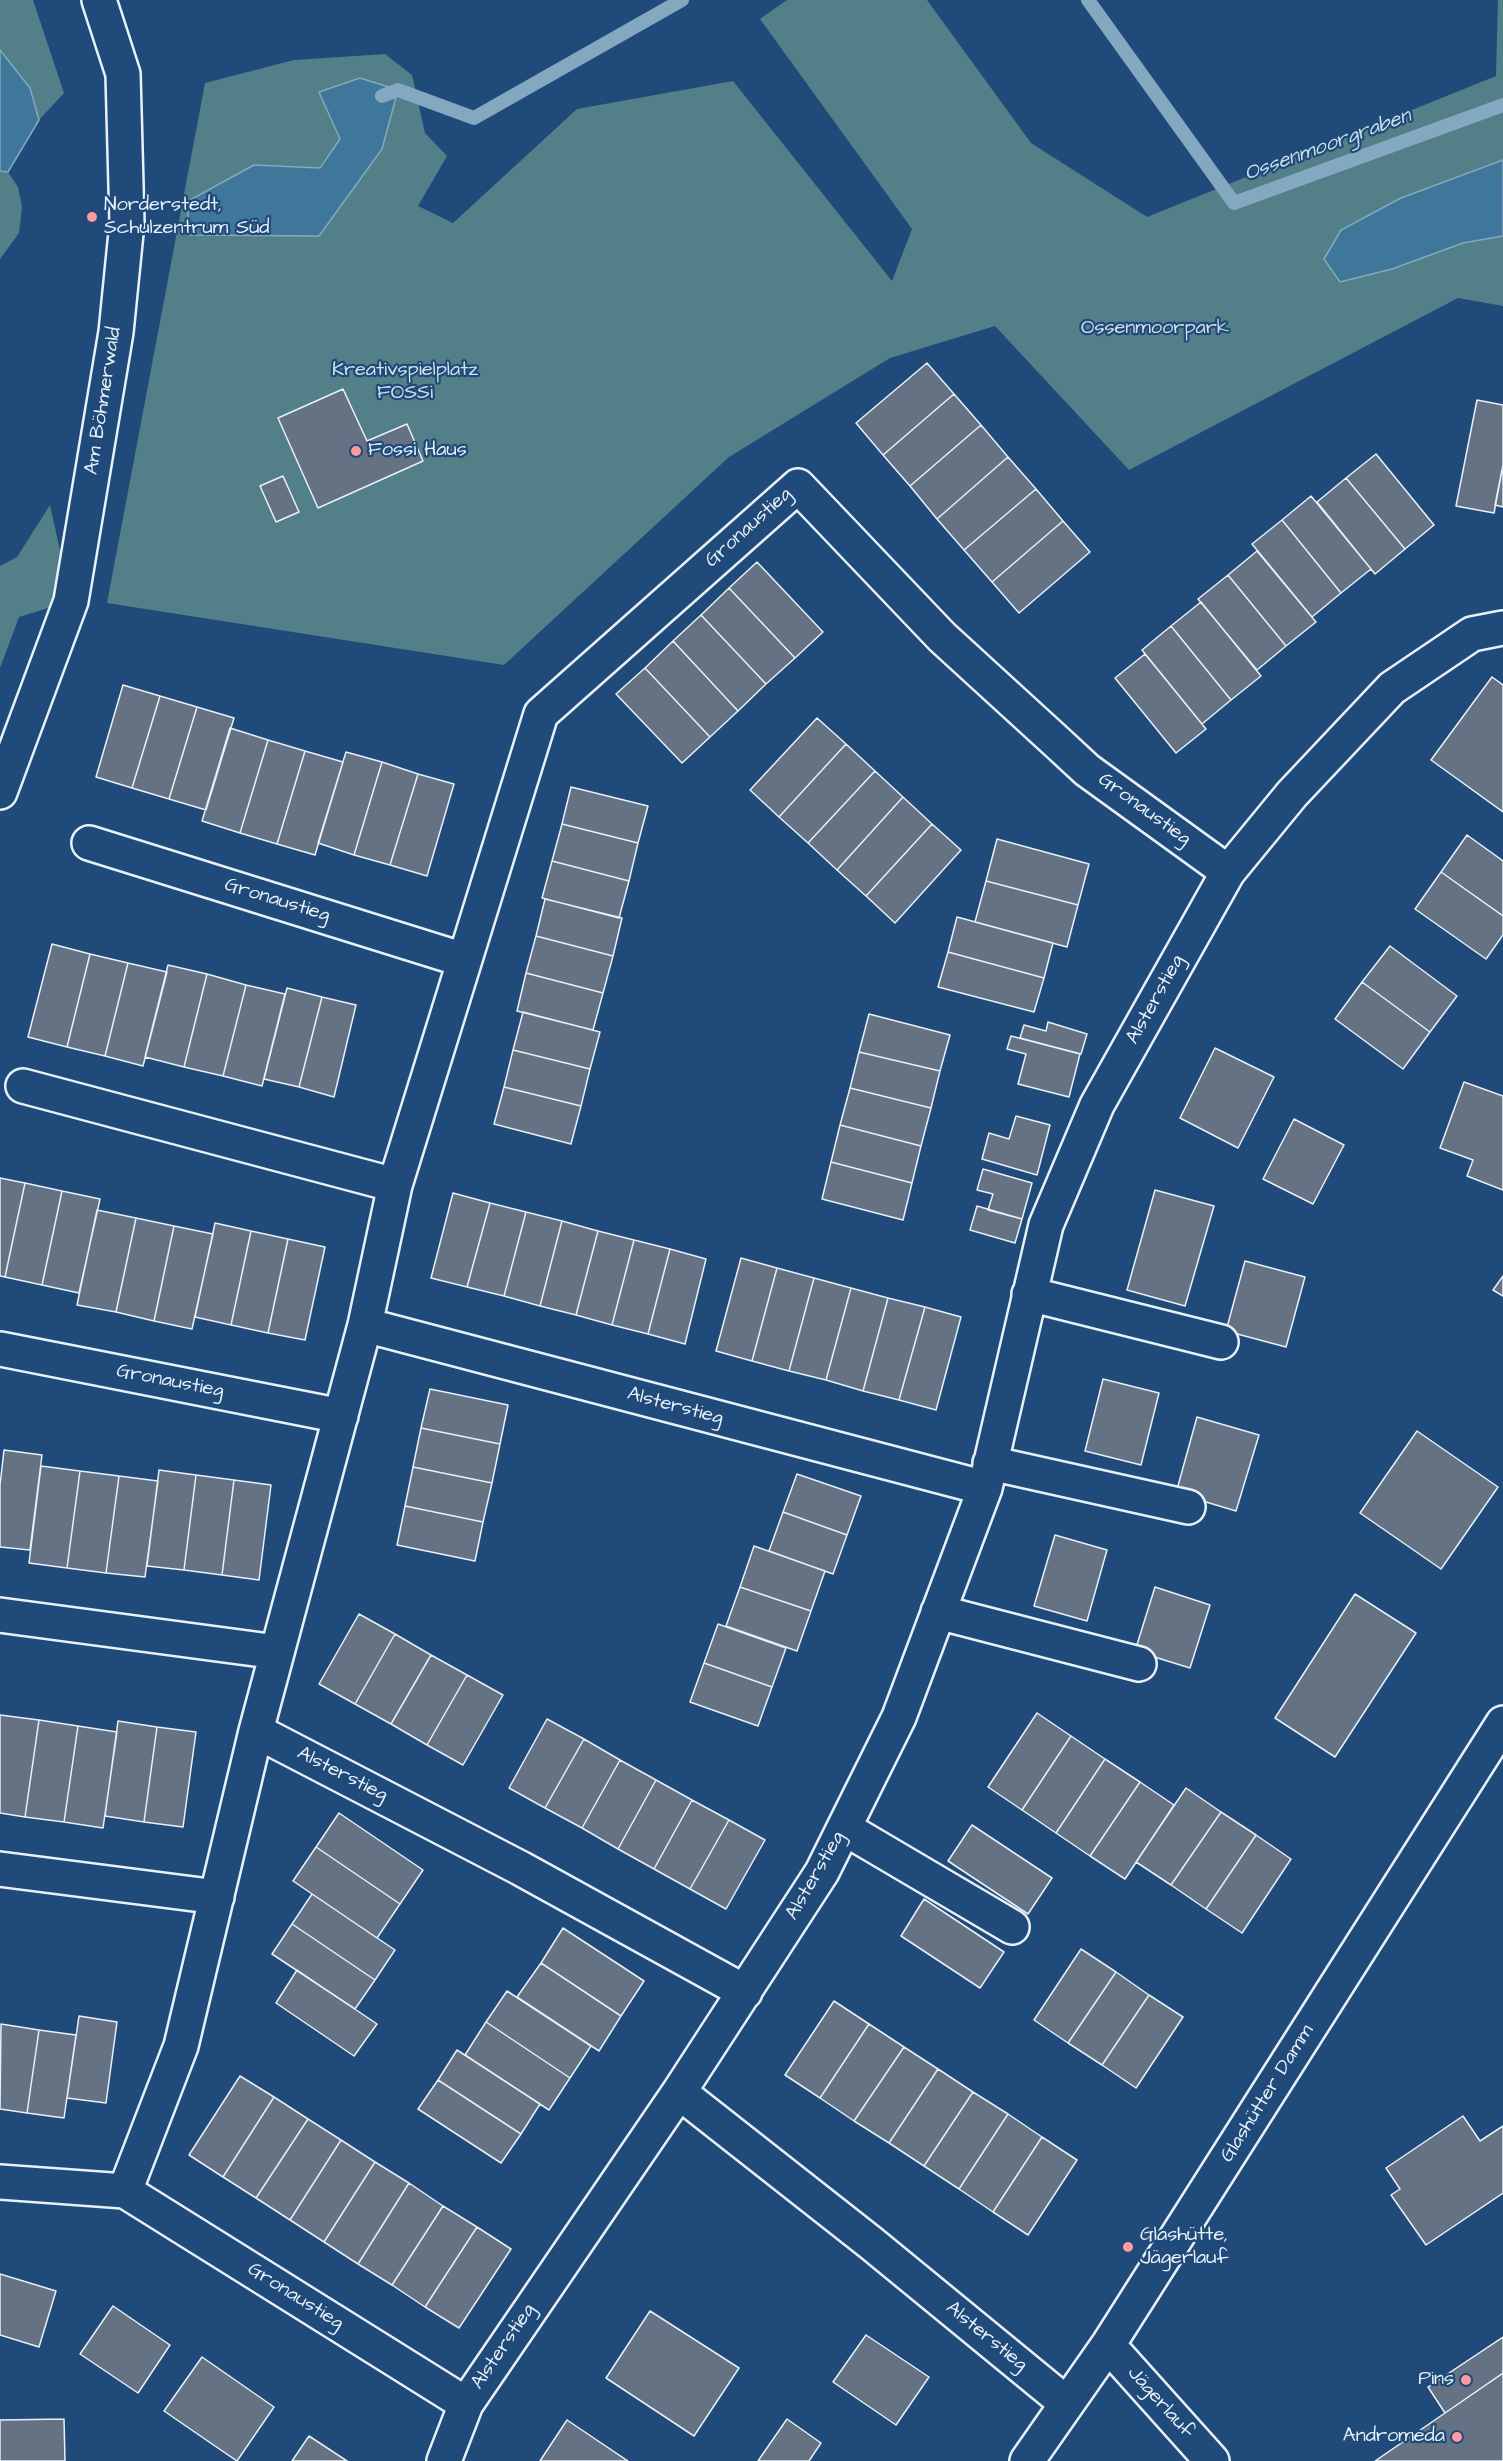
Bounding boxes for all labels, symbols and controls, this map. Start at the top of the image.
water label: Ossenmoorgraben [1241,104,1415,188]
place label: Norderstedt, Schulzentrum Süd [104,194,270,241]
marker: Norderstedt, Schulzentrum Süd [85,210,99,224]
park label: Ossenmoorpark [1081,317,1229,341]
street label: Am Böhmerwald [80,326,128,476]
park label: Kreativspielplatz FOSSi [332,359,478,406]
place label: Fossi Haus [368,439,467,463]
marker: Fossi Haus [349,444,363,458]
street label: Gronaustieg [701,483,797,573]
street label: Gronaustieg [1093,768,1195,852]
street label: Gronaustieg [221,874,333,928]
street label: Alsterstieg [1122,951,1190,1049]
street label: Gronaustieg [114,1360,226,1404]
street label: Alsterstieg [624,1383,726,1431]
street label: Alsterstieg [293,1742,391,1808]
street label: Alsterstieg [781,1827,851,1925]
street label: Glashütter Damm [1216,2021,1320,2167]
place label: Glashütte, Jägerlauf [1140,2224,1228,2271]
marker: Glashütte, Jägerlauf [1121,2240,1135,2254]
street label: Gronaustieg [243,2258,347,2336]
street label: Alsterstieg [940,2297,1032,2377]
street label: Alsterstieg [467,2300,541,2394]
street label: Jägerlauf [1122,2362,1198,2444]
place label: Pins [1418,2368,1454,2392]
marker: Pins [1459,2373,1473,2387]
place label: Andromeda [1343,2425,1445,2449]
marker: Andromeda [1450,2430,1464,2444]

